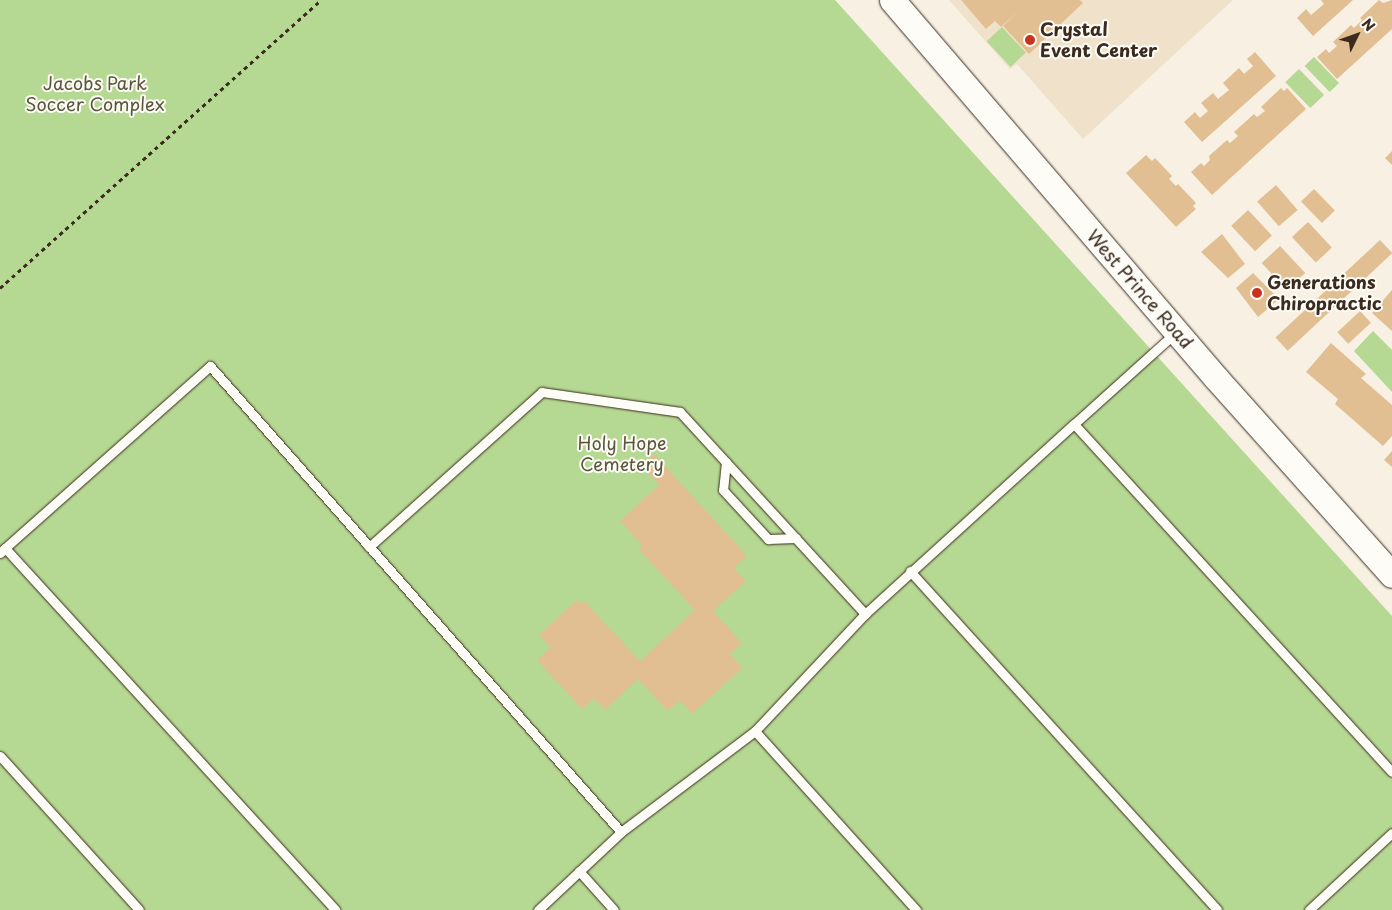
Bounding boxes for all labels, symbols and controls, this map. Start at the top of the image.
north arrow [1332,10,1382,60]
text: N [1357,13,1380,36]
place label: Crystal Event Center [1040,19,1158,62]
marker: Crystal Event Center [1024,34,1036,46]
park label: Jacobs Park Soccer Complex [25,73,165,116]
street label: West Prince Road [1082,225,1198,353]
place label: Generations Chiropractic [1267,272,1382,314]
marker: Generations Chiropractic [1251,287,1263,299]
park label: Holy Hope Cemetery [577,433,667,476]

